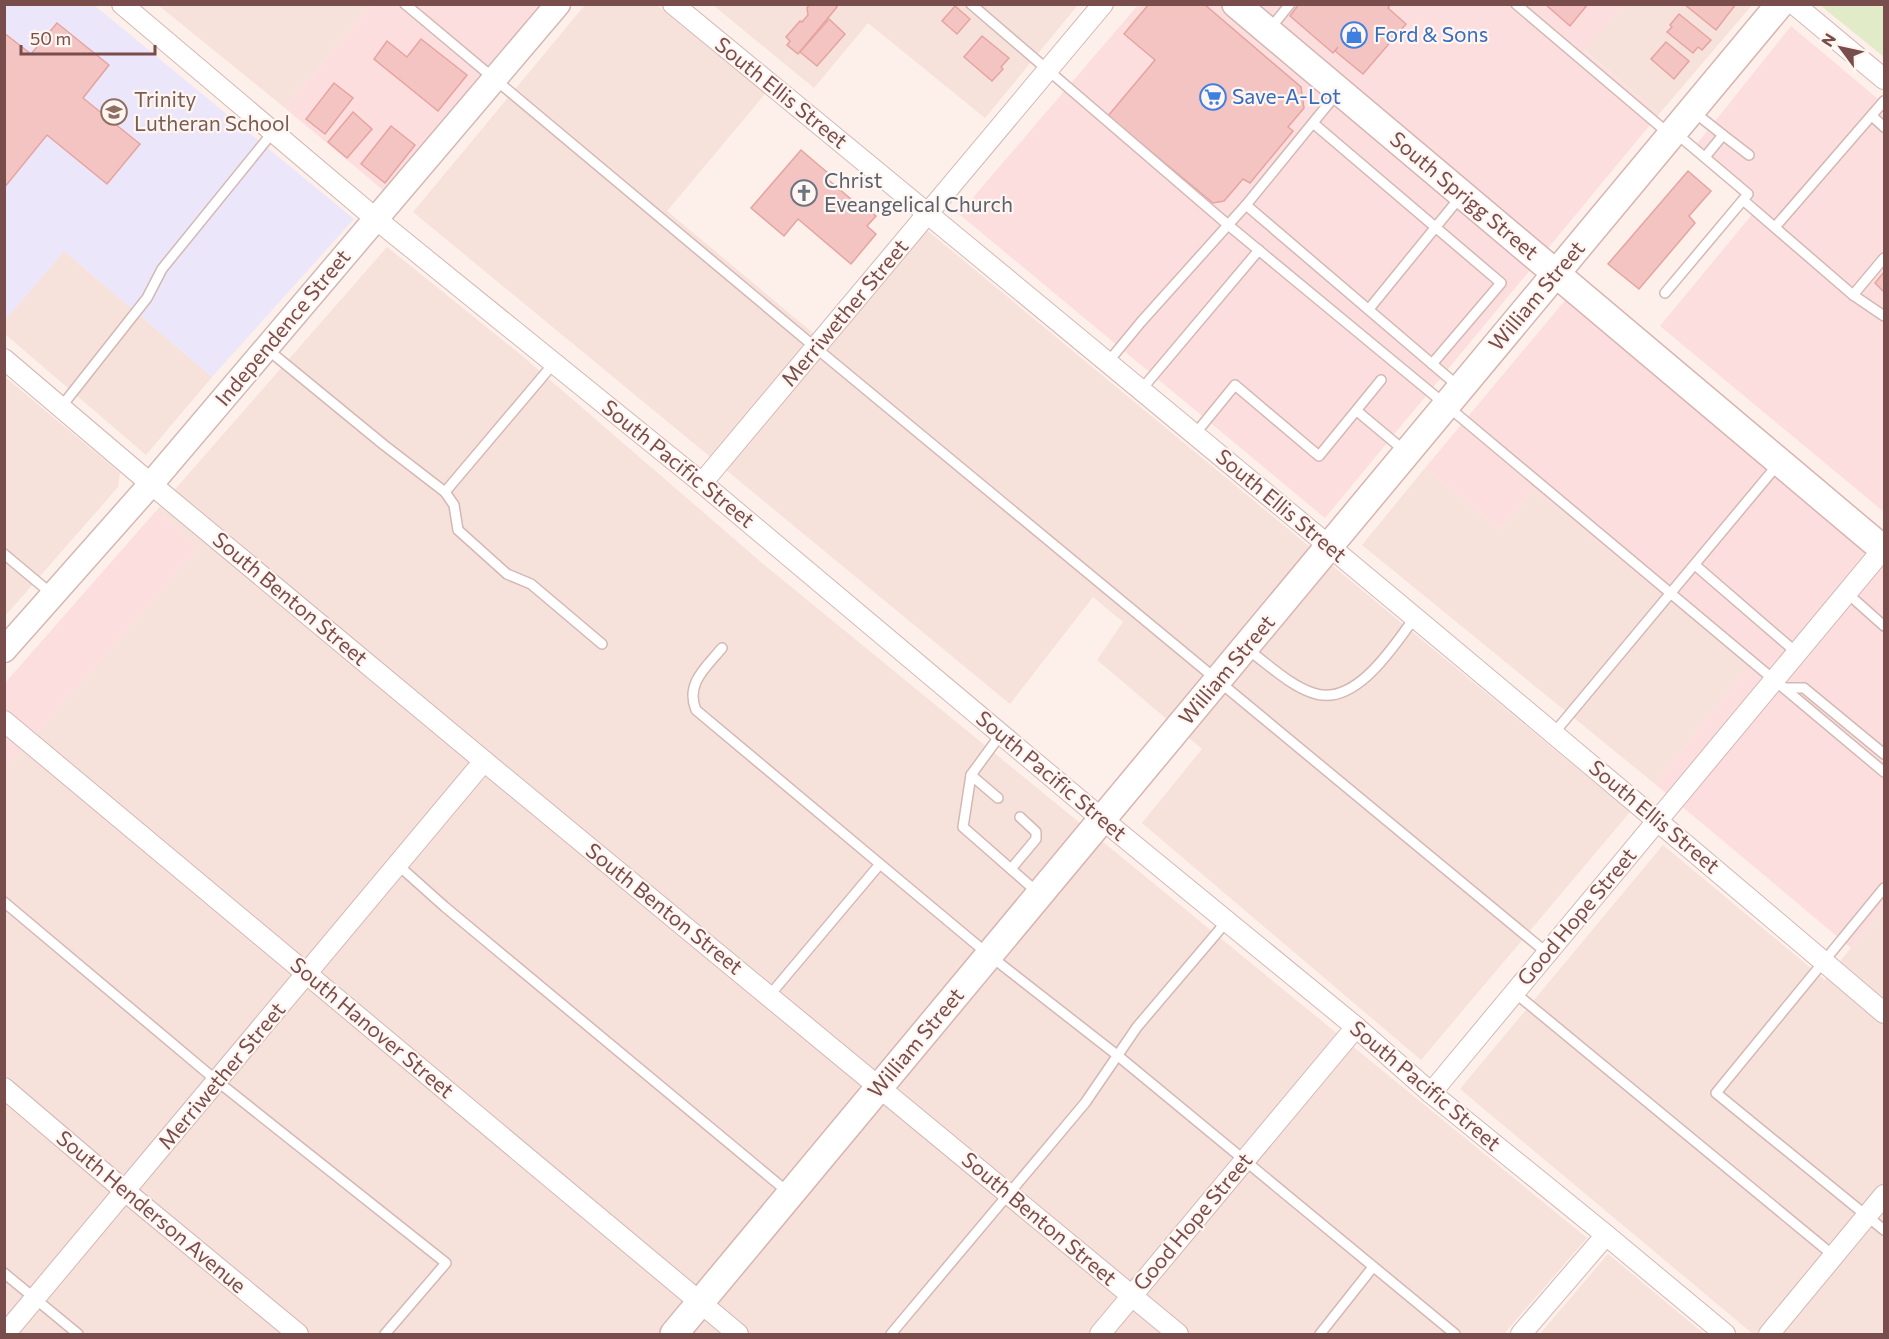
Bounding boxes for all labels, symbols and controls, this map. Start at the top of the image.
scale bar [21,18,154,56]
north arrow [1811,18,1871,78]
shop icon: Ford & Sons [1339,20,1369,50]
place label: Ford & Sons [1374,21,1488,46]
text: 50 m [30,27,71,49]
text: N [1817,29,1839,50]
street label: South Ellis Street [711,31,853,153]
supermarket icon: Save-A-Lot [1198,82,1228,112]
place label: Save-A-Lot [1232,83,1341,108]
place label: Trinity Lutheran School [134,86,290,135]
school or university icon: Trinity Lutheran School [99,97,129,127]
street label: South Sprigg Street [1386,126,1544,264]
place label: Christ Eveangelical Church [824,167,1013,216]
church icon: Christ Eveangelical Church [789,178,819,208]
street label: Merriwether Street [775,233,913,391]
street label: William Street [1483,235,1589,355]
street label: Independence Street [209,244,355,410]
street label: South Pacific Street [598,394,760,532]
street label: South Ellis Street [1212,443,1352,567]
street label: South Benton Street [208,526,373,670]
street label: William Street [1173,609,1279,729]
street label: South Pacific Street [972,705,1132,845]
street label: South Ellis Street [1585,754,1725,878]
street label: South Benton Street [582,837,748,979]
street label: Good Hope Street [1511,842,1641,990]
street label: South Hanover Street [286,951,460,1102]
street label: William Street [862,982,968,1102]
street label: Merriwether Street [152,996,290,1154]
street label: South Pacific Street [1346,1015,1506,1155]
street label: South Henderson Avenue [52,1124,252,1297]
street label: South Benton Street [957,1146,1122,1290]
street label: Good Hope Street [1127,1147,1257,1295]

